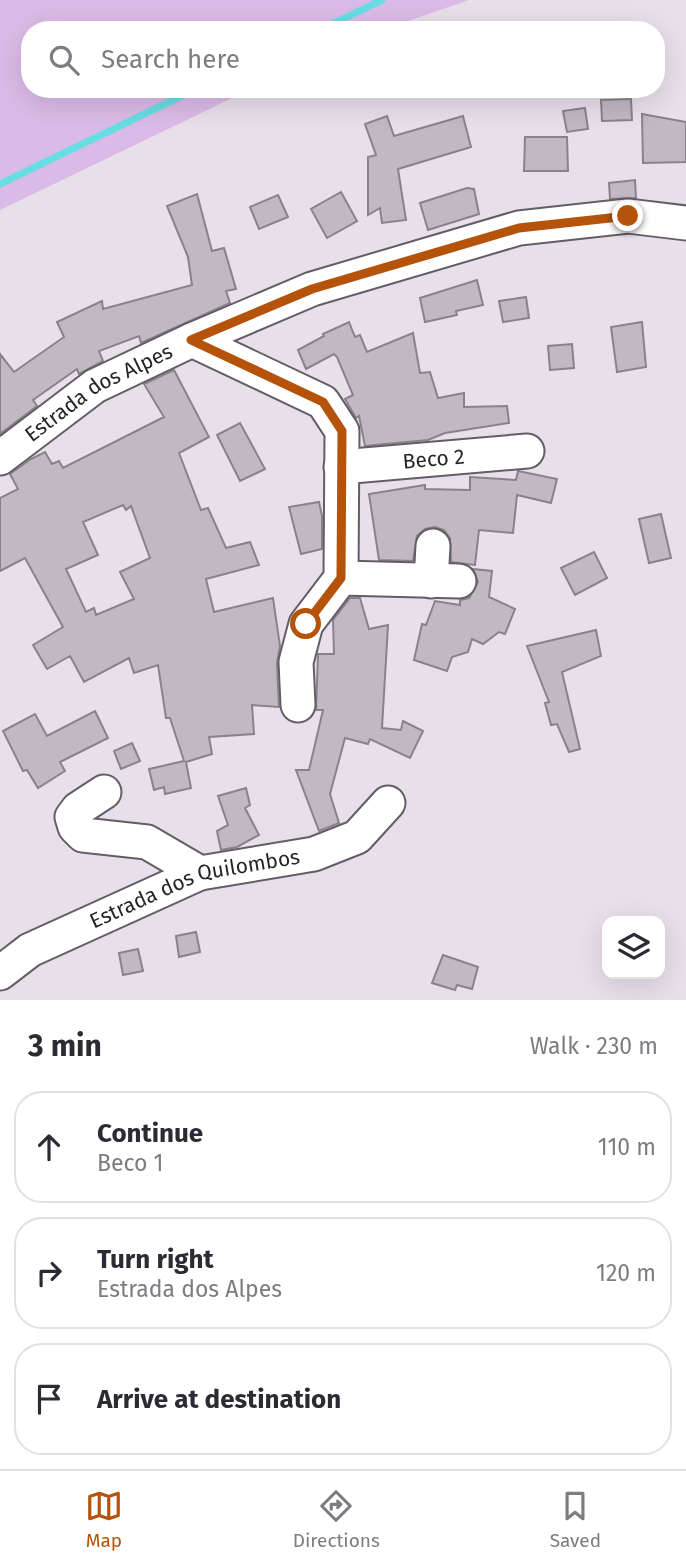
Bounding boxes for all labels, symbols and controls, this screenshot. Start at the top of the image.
search box [21,21,665,98]
icon: search [45,41,83,79]
text: Search here [101,44,240,75]
route end [612,200,643,231]
street label: Estrada dos Alpes [20,338,177,448]
street label: Beco 2 [402,443,466,475]
route start [290,608,321,639]
street label: Estrada dos Quilombos [86,844,302,934]
map controls [602,916,665,979]
button: layers [602,916,665,979]
text: 3 min [28,1028,102,1064]
text: Walk · 230 m [530,1032,658,1060]
text: Continue [97,1118,203,1149]
icon: ahead [30,1128,68,1166]
text: 110 m [598,1133,656,1161]
text: Beco 1 [97,1149,164,1177]
text: Turn right [97,1244,214,1275]
icon: right [30,1254,68,1292]
text: 120 m [596,1259,656,1287]
text: Estrada dos Alpes [97,1275,282,1303]
icon: arrive [30,1380,68,1418]
text: Arrive at destination [97,1384,341,1415]
tab: Map [85,1487,123,1552]
tab: Directions [293,1487,380,1552]
tab: Saved [550,1487,601,1552]

